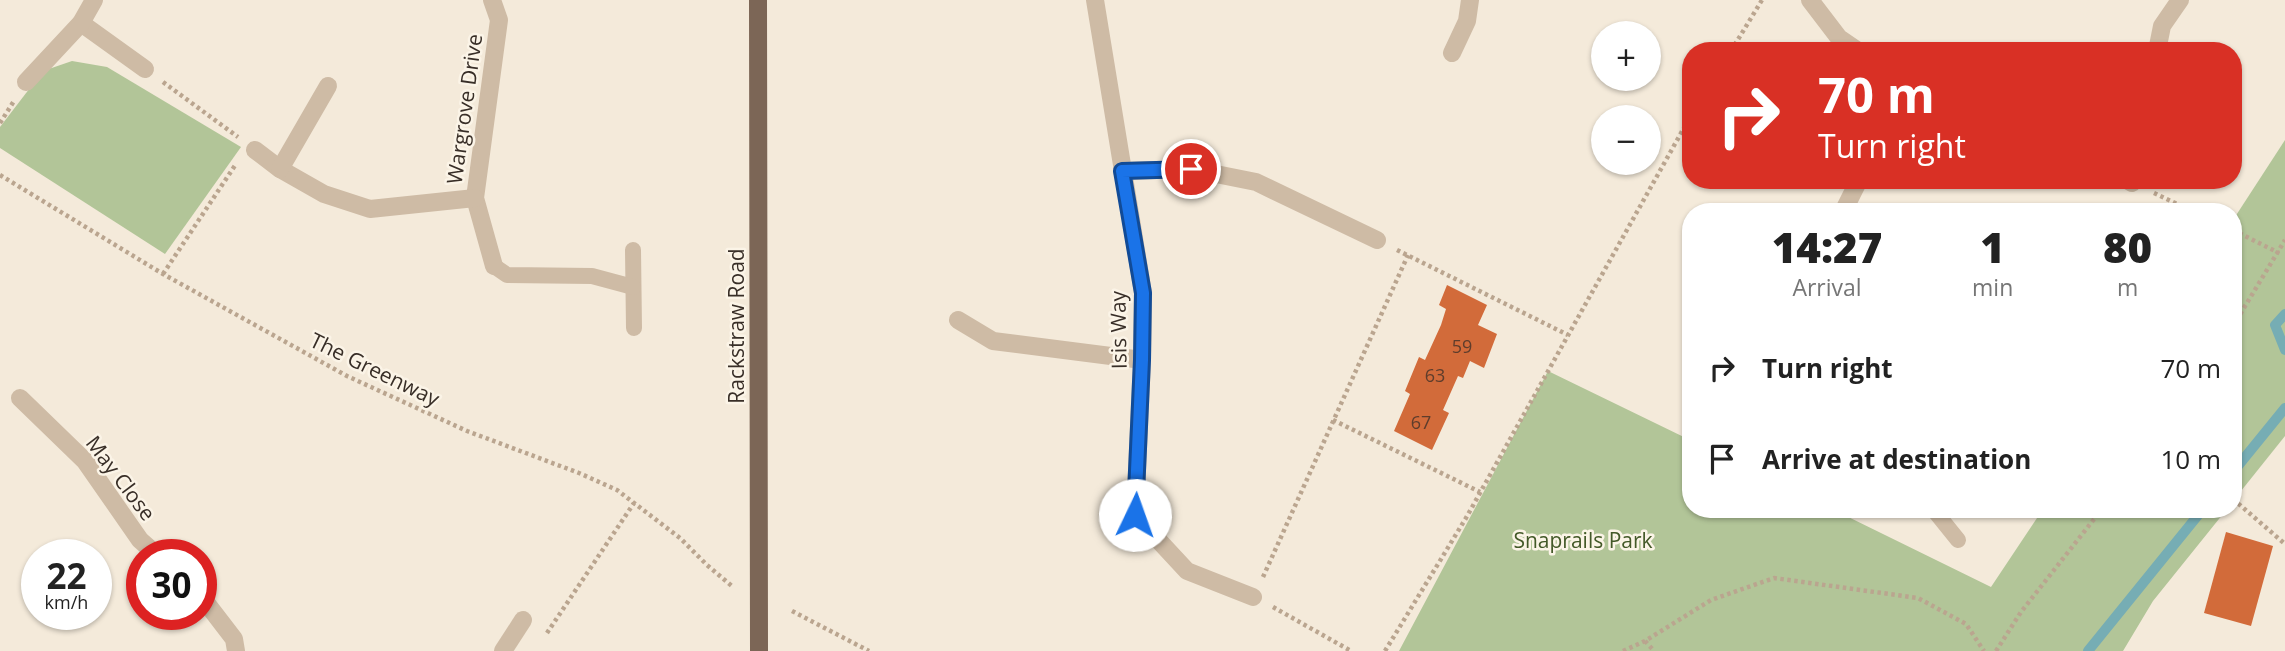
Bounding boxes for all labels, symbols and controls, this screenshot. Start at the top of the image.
map controls [1591,21,1661,175]
button: + [1591,21,1661,91]
street label: Wargrove Drive [440,32,488,186]
text: 70 m [1818,61,1935,127]
icon: right [1703,70,1794,161]
button: − [1591,105,1661,175]
text: Turn right [1818,124,1966,167]
pin [1161,139,1221,199]
icon: arrive [1172,150,1210,188]
text: 14:27 [1772,218,1882,275]
text: 1 [1980,218,2005,275]
text: 80 [2103,218,2152,275]
street label: Rackstraw Road [722,248,750,404]
text: Arrival [1792,271,1862,303]
text: min [1972,271,2013,303]
text: m [2117,271,2138,303]
street label: Isis Way [1103,290,1133,369]
street label: The Greenway [306,326,445,413]
house number: 59 [1452,334,1472,358]
icon: right [1703,349,1741,387]
text: Turn right [1762,350,1893,386]
text: 70 m [2160,350,2221,386]
house number: 63 [1425,363,1445,387]
house number: 67 [1411,410,1431,434]
street label: May Close [80,430,162,526]
icon: arrive [1703,440,1741,478]
text: Arrive at destination [1762,441,2031,477]
text: 10 m [2160,441,2221,477]
position arrow [1098,478,1172,552]
park label: Snaprails Park [1513,526,1653,554]
speed limit sign: 30 [126,539,217,630]
text: 22 [46,552,87,599]
text: km/h [45,590,88,614]

